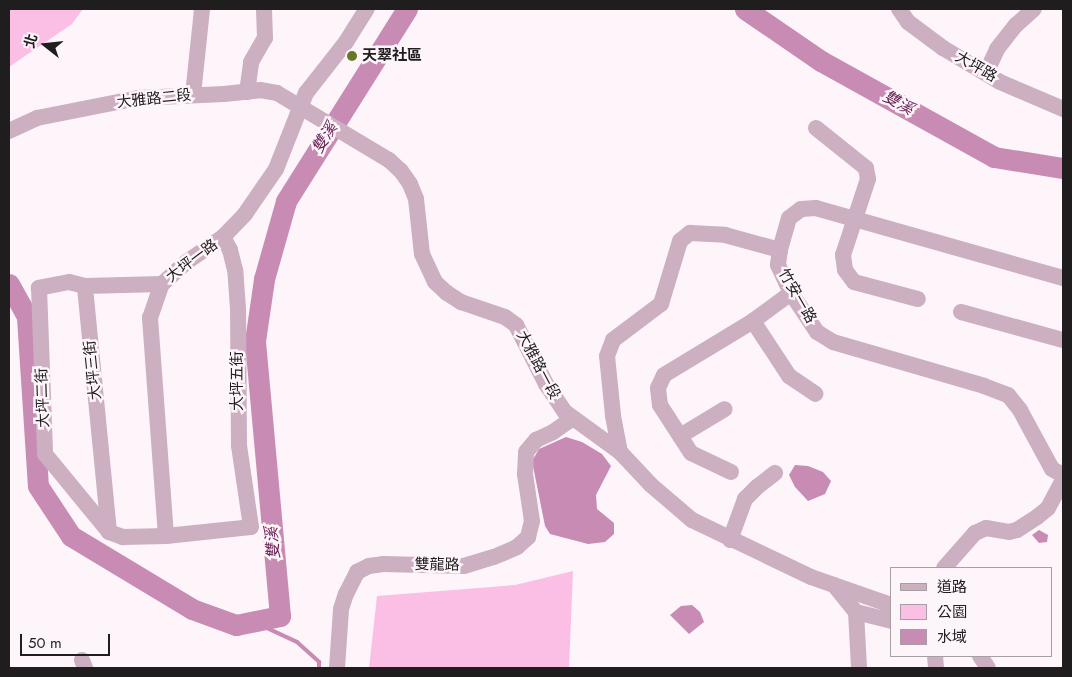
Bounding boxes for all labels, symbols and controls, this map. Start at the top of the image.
north arrow [20,20,70,70]
text: 北 [19,31,42,50]
place label: 天翠社區 [362,47,422,65]
street label: 大坪路 [952,48,1000,86]
marker: 天翠社區 [346,50,358,62]
street label: 大雅路二段 [116,86,192,112]
water label: 雙溪 [879,87,917,119]
water label: 雙溪 [308,119,342,157]
street label: 大坪一路 [163,236,221,286]
street label: 竹安一路 [774,266,820,326]
street label: 大雅路一段 [512,328,564,402]
street label: 大坪三街 [81,339,105,401]
street label: 大坪五街 [229,351,247,411]
street label: 大坪二街 [33,368,53,428]
water label: 雙溪 [262,526,284,560]
street label: 雙龍路 [414,556,460,574]
legend [890,567,1052,657]
text: 道路 [937,576,967,598]
text: 公園 [937,601,967,623]
scale bar [22,624,112,656]
text: 水域 [937,626,967,648]
text: 50 m [28,632,62,654]

